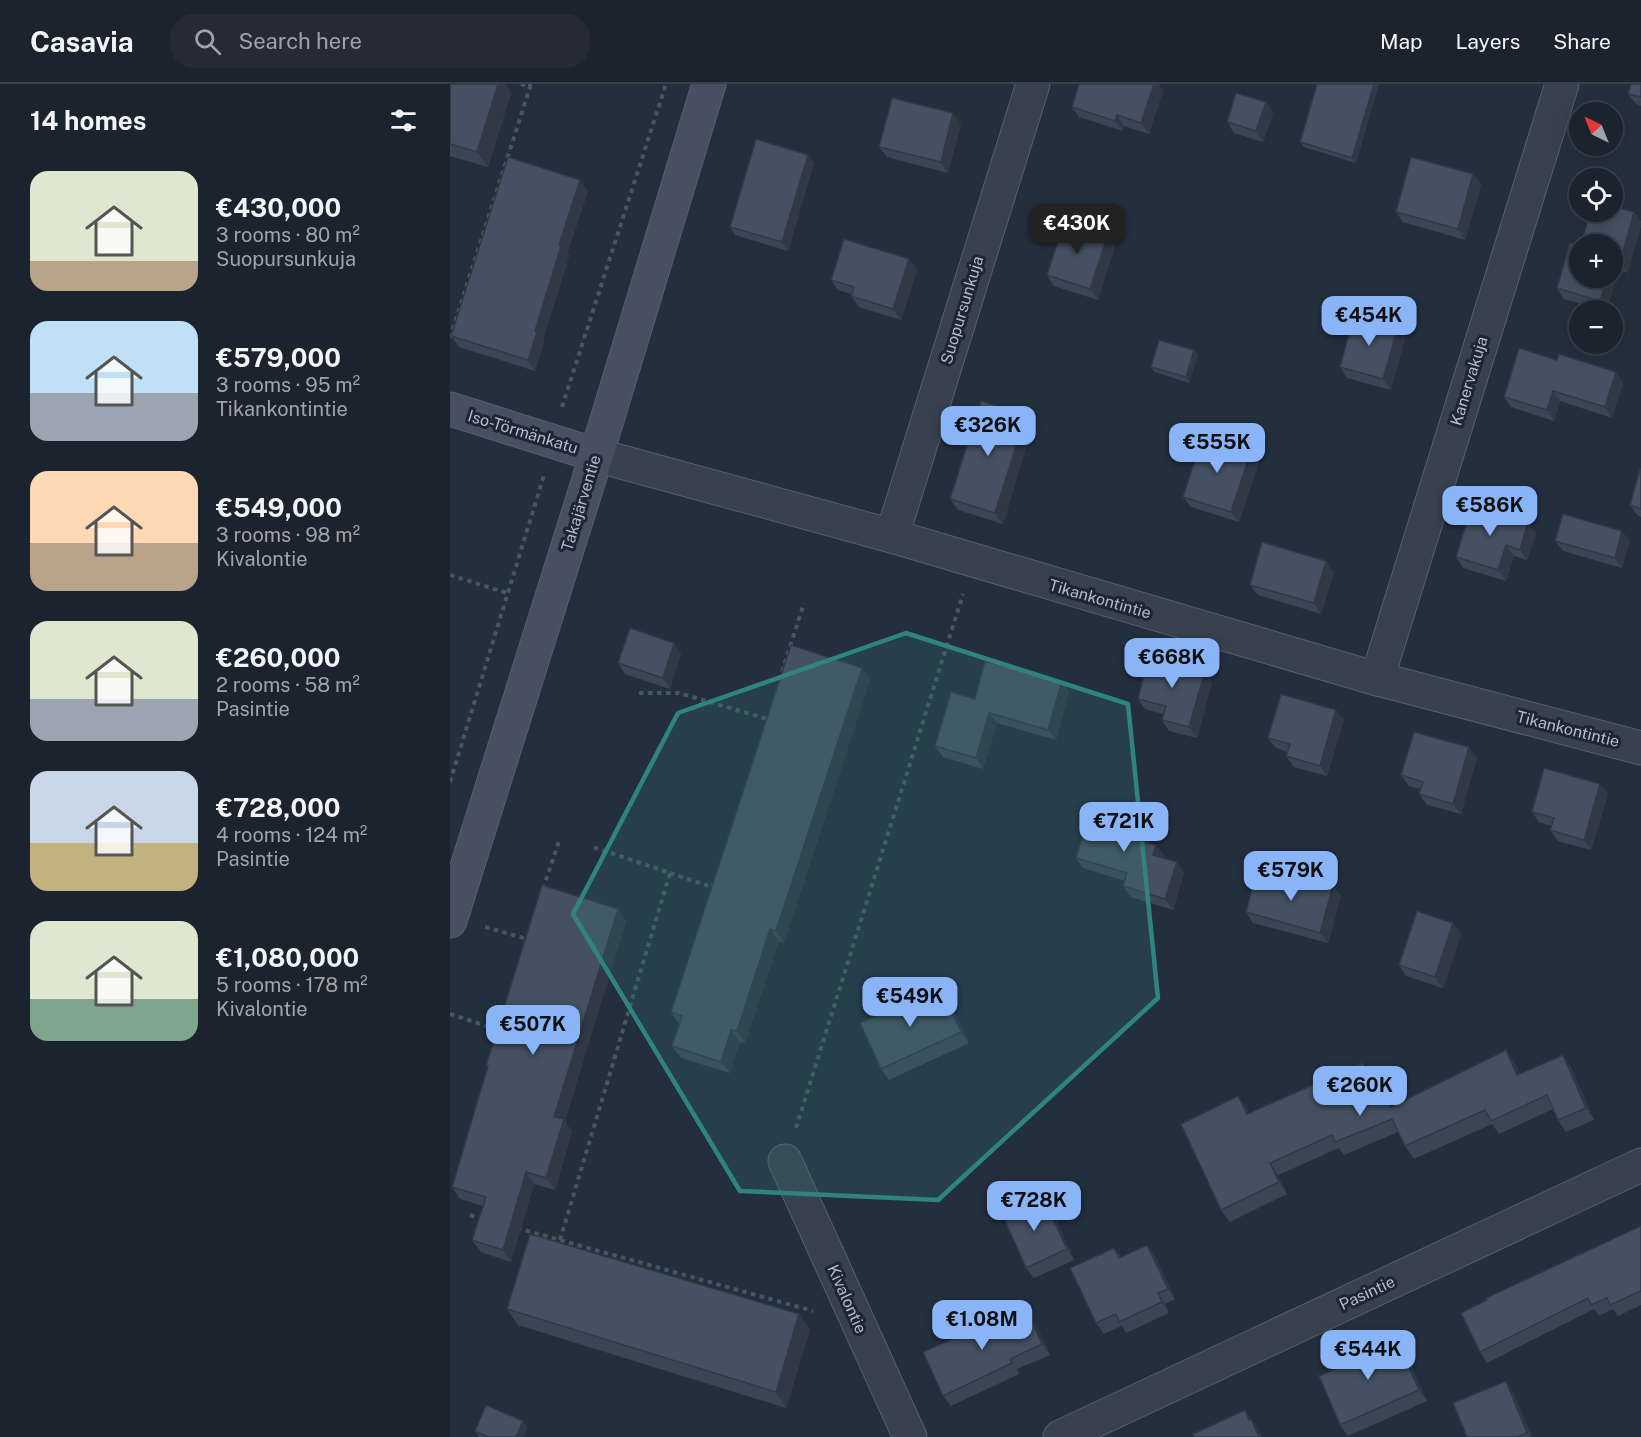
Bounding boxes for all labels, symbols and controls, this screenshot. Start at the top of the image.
search box [170,14,590,68]
text: Casavia [30,25,134,58]
icon: search [191,25,224,58]
text: Search here [239,28,362,54]
text: Map [1380,29,1423,54]
text: Layers [1456,29,1520,54]
text: Share [1553,29,1611,54]
north arrow [1569,102,1623,156]
map controls [1569,102,1623,354]
icon: filters [387,104,420,137]
text: 14 homes [30,105,146,136]
button: locate [1569,168,1623,222]
text: €430,000 [216,192,341,223]
icon: home [78,195,150,267]
pin: €430K [1035,204,1119,255]
text: €430K [1044,211,1110,235]
text: 3 rooms · 80 m² [216,223,360,247]
button: + [1569,234,1623,288]
text: Suopursunkuja [216,247,356,271]
street label: Suopursunkuja [937,254,987,366]
pin: €454K [1327,296,1411,347]
button: − [1569,300,1623,354]
text: €454K [1336,303,1402,327]
street label: Kanervakuja [1446,334,1492,428]
text: €579,000 [216,342,341,373]
icon: home [78,345,150,417]
text: 3 rooms · 95 m² [216,373,360,397]
text: Tikankontintie [216,397,348,421]
street label: Iso-Törmänkatu [466,406,580,458]
pin: €326K [946,406,1030,457]
text: €326K [955,413,1021,437]
pin: €555K [1175,423,1259,474]
text: €555K [1183,430,1251,454]
street label: Takajärventie [557,453,605,553]
pin: €586K [1448,486,1532,537]
text: €549,000 [216,492,342,523]
text: €586K [1456,493,1524,517]
icon: home [78,495,150,567]
text: 3 rooms · 98 m² [216,523,360,547]
text: Kivalontie [216,547,308,571]
street label: Tikankontintie [1047,575,1153,623]
pin: €668K [1130,638,1214,689]
text: €260,000 [216,642,341,673]
icon: home [78,645,150,717]
text: €668K [1138,645,1206,669]
text: 2 rooms · 58 m² [216,673,360,697]
text: Pasintie [216,697,290,721]
street label: Tikankontintie [1515,707,1621,751]
text: €728,000 [216,792,341,823]
icon: home [78,795,150,867]
pin: €721K [1082,802,1166,853]
text: €721K [1093,809,1155,833]
text: 4 rooms · 124 m² [216,823,367,847]
text: Pasintie [216,847,290,871]
pin: €579K [1249,851,1333,902]
text: €579K [1258,858,1324,882]
text: €1,080,000 [216,942,359,973]
icon: home [78,945,150,1017]
text: 5 rooms · 178 m² [216,973,368,997]
pin: €549K [868,977,952,1028]
text: €549K [876,984,944,1008]
text: Kivalontie [216,997,308,1021]
pin: €507K [491,1005,575,1056]
text: €507K [500,1012,566,1036]
pin: €260K [1318,1066,1402,1117]
text: €260K [1327,1073,1393,1097]
pin: €728K [992,1181,1076,1232]
text: €728K [1001,1188,1067,1212]
street label: Kivalontie [823,1262,871,1336]
street label: Pasintie [1336,1272,1398,1314]
pin: €1.08M [933,1300,1031,1351]
text: €1.08M [946,1307,1018,1331]
pin: €544K [1326,1330,1410,1381]
text: €544K [1334,1337,1402,1361]

